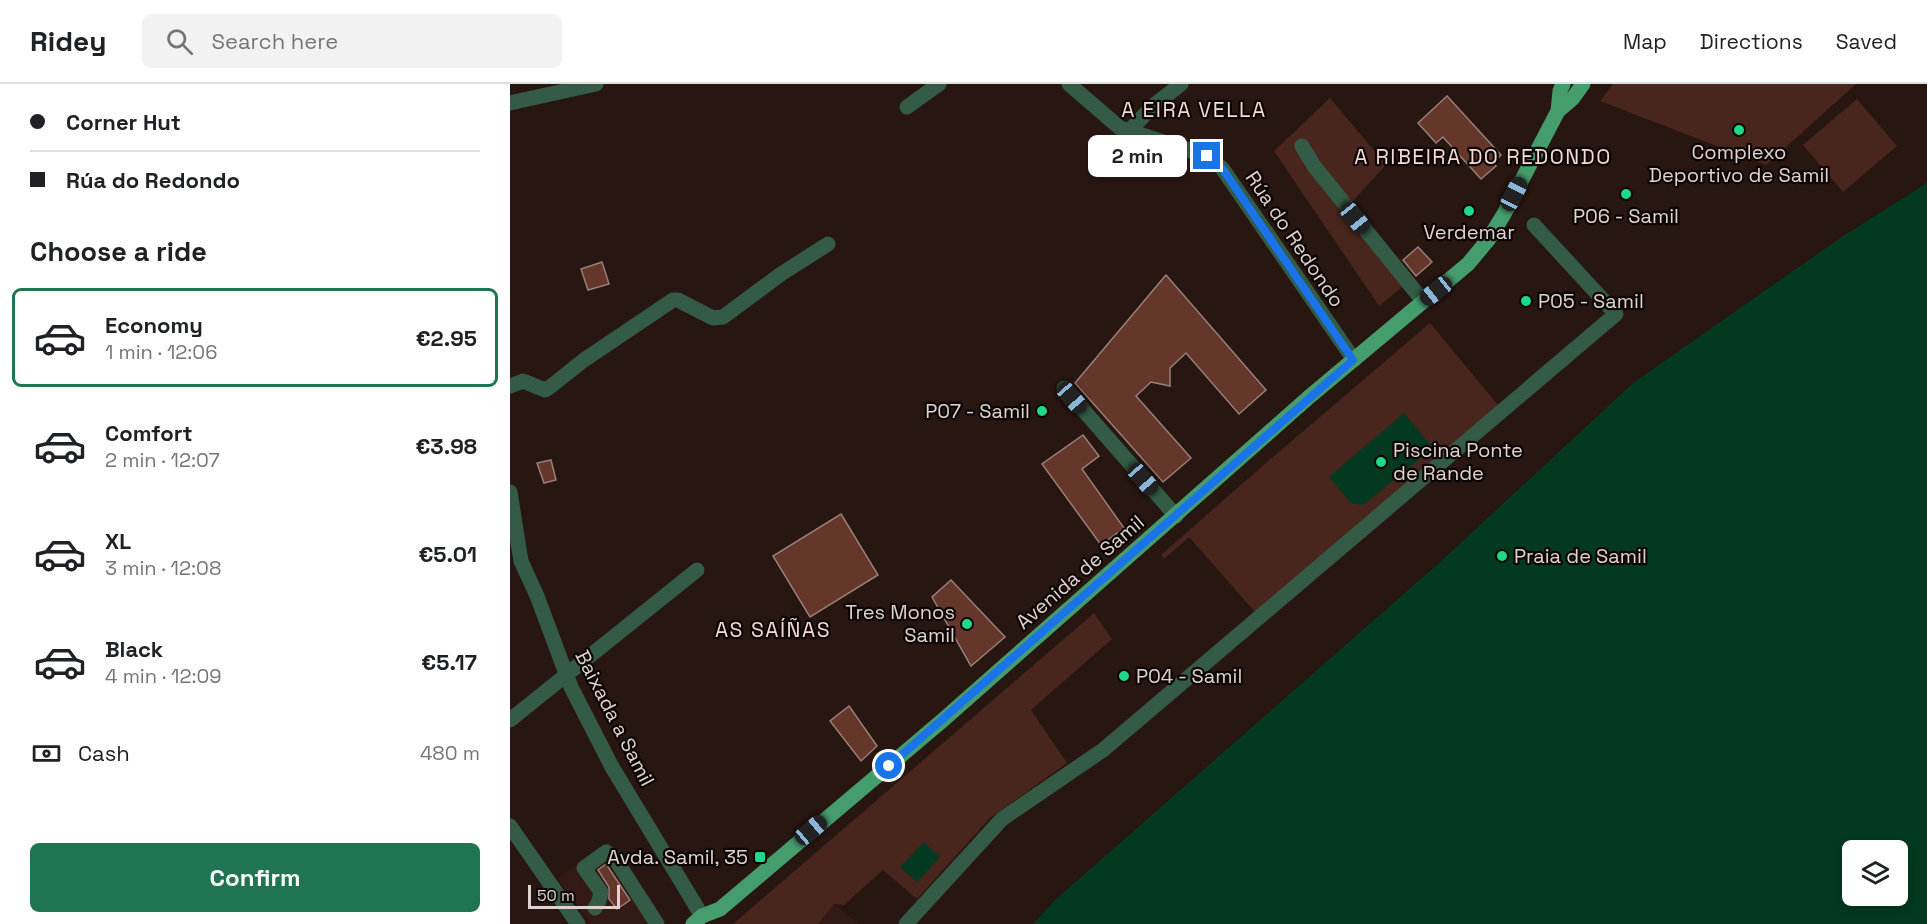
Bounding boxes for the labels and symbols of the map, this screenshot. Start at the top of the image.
district label: A EIRA VELLA [1121,96,1267,123]
marker: Complexo Deportivo de Samil [1732,123,1746,137]
callout: 2 min [1087,135,1186,177]
place label: Complexo Deportivo de Samil [1649,139,1829,188]
route end [1193,142,1220,169]
district label: A RIBEIRA DO REDONDO [1354,143,1612,170]
street label: Rúa do Redondo [1240,166,1350,312]
car [1498,174,1530,214]
marker: P06 - Samil [1619,187,1633,201]
car [1337,198,1373,238]
place label: P06 - Samil [1573,203,1679,229]
marker: Verdemar [1462,204,1476,218]
place label: Verdemar [1423,219,1515,245]
car [1416,273,1456,309]
place label: P05 - Samil [1538,288,1644,314]
marker: P05 - Samil [1519,294,1533,308]
car [1053,379,1091,417]
place label: P07 - Samil [925,398,1030,424]
marker: P07 - Samil [1035,404,1049,418]
place label: Piscina Ponte de Rande [1393,437,1523,486]
marker: Piscina Ponte de Rande [1374,455,1388,469]
car [1124,460,1162,498]
street label: Avenida de Samil [1010,509,1150,635]
place label: Praia de Samil [1514,543,1647,569]
marker: Praia de Samil [1495,549,1509,563]
place label: Tres Monos Samil [845,599,955,648]
district label: AS SAÍÑAS [715,616,831,643]
marker: Tres Monos Samil [960,617,974,631]
street label: Baixada a Samil [570,646,660,790]
place label: P04 - Samil [1136,663,1242,689]
marker: P04 - Samil [1117,669,1131,683]
route start [875,752,902,779]
car [791,812,831,848]
place label: Avda. Samil, 35 [607,844,748,870]
marker: Avda. Samil, 35 [753,850,767,864]
scale bar [528,882,620,910]

